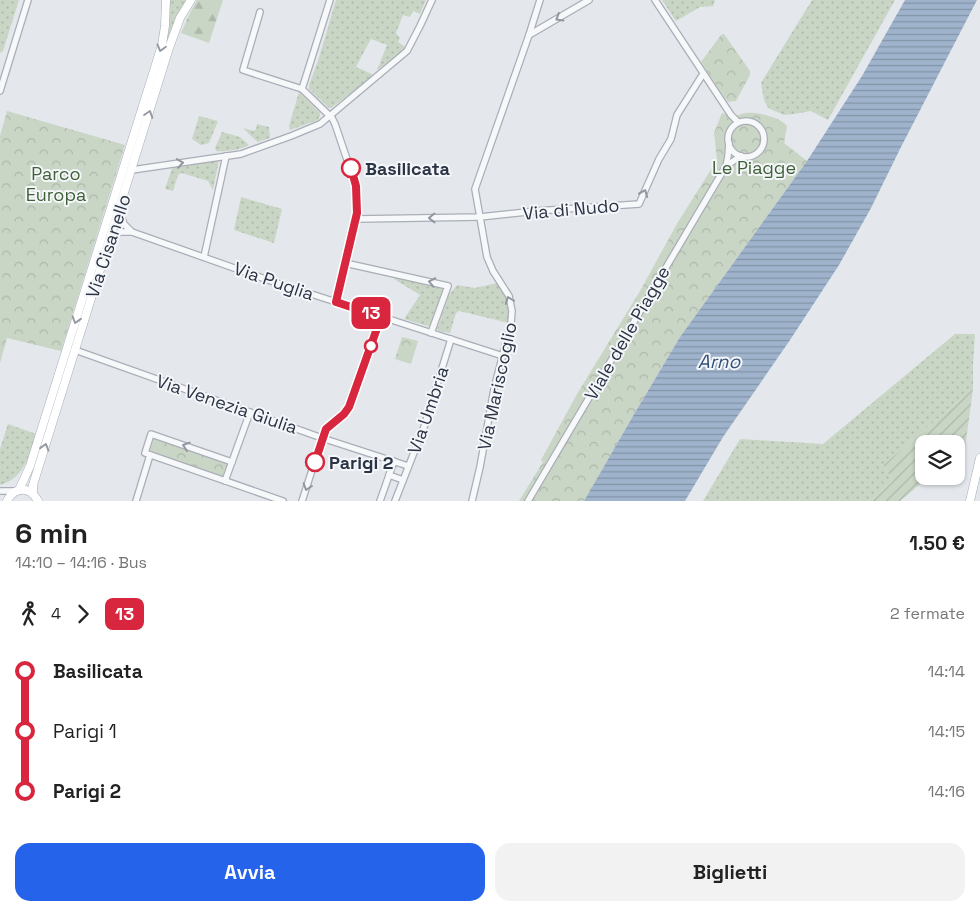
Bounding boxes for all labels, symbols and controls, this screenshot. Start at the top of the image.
one-way arrow [556,11,565,21]
one-way arrow [156,44,166,52]
one-way arrow [144,110,154,118]
park label: Le Piagge [712,156,796,179]
place label: Basilicata [365,157,451,180]
one-way arrow [176,158,184,168]
marker: Basilicata [341,158,361,178]
park label: Parco Europa [26,162,86,206]
one-way arrow [638,189,648,198]
street label: Via Cisanello [80,191,136,301]
street label: Via di Nudo [522,193,620,225]
one-way arrow [427,213,435,223]
street label: Via Puglia [231,257,317,305]
street label: Viale delle Piagge [579,262,675,404]
one-way arrow [427,277,436,288]
one-way arrow [505,296,515,305]
line badge: 13 [348,297,394,329]
text: 13 [361,301,381,324]
one-way arrow [71,316,81,324]
street label: Via Mariscoglio [472,320,522,452]
unlabelled marker [364,339,378,353]
water label: Arno [698,349,742,374]
street label: Via Umbria [402,363,454,457]
street label: Via Venezia Giulia [153,369,301,439]
map controls [915,435,965,485]
button: layers [915,435,965,485]
one-way arrow [182,442,191,452]
one-way arrow [39,443,49,451]
place label: Parigi 2 [329,451,394,474]
marker: Parigi 2 [305,452,325,472]
one-way arrow [303,482,313,490]
text: 6 min [15,515,88,551]
text: 1.50 € [909,531,965,556]
text: 14:10 – 14:16 · Bus [15,552,147,573]
icon: walk [15,600,43,628]
icon: forward [69,600,97,628]
text: 13 [115,602,134,625]
text: 4 [51,603,61,624]
text: 2 fermate [890,603,965,624]
text: Basilicata [53,659,143,684]
text: 14:14 [928,661,965,682]
text: Parigi 1 [53,719,117,744]
text: 14:15 [928,721,965,742]
text: Parigi 2 [53,779,121,804]
text: 14:16 [928,781,965,802]
button: Avvia [15,843,485,901]
button: Biglietti [495,843,965,901]

